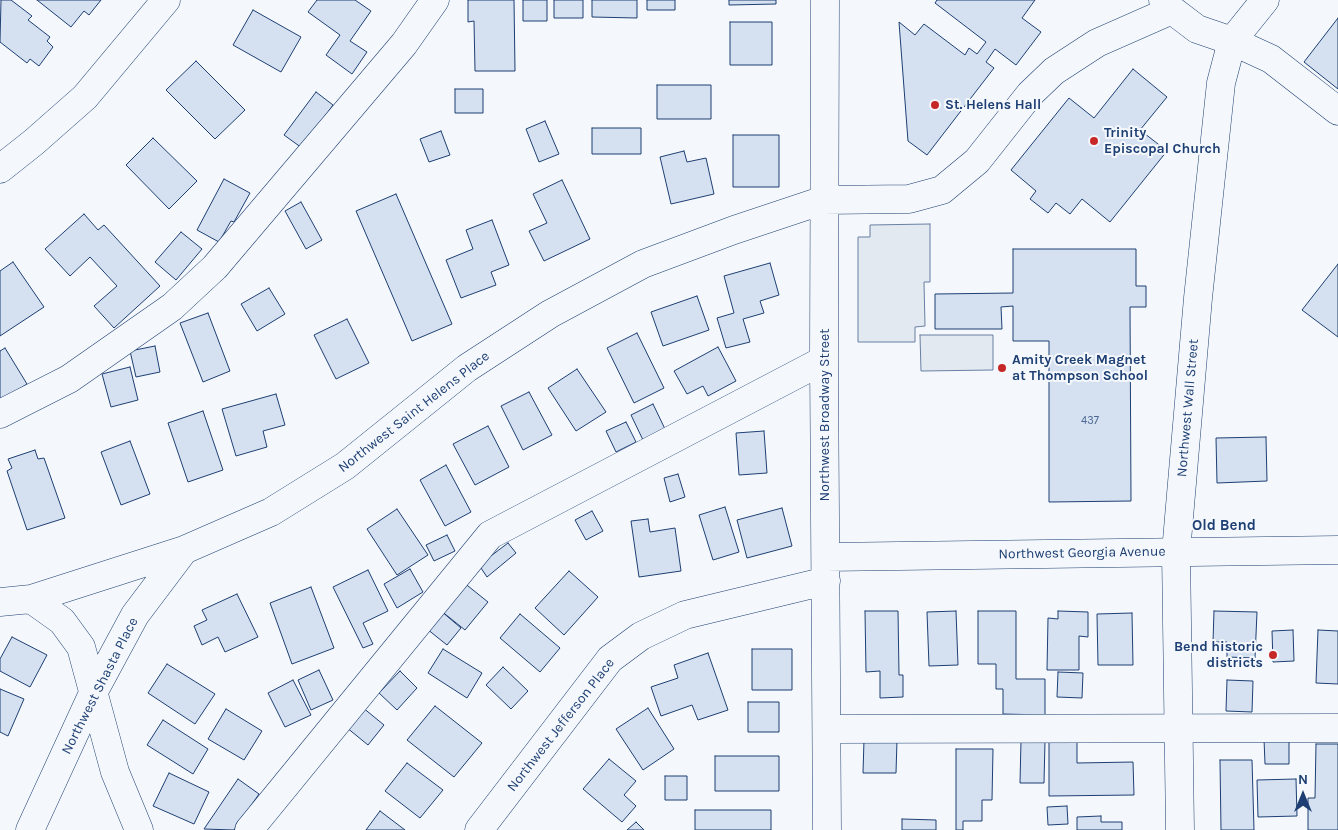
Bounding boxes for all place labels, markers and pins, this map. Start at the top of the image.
place label: St. Helens Hall [945,97,1041,113]
marker: St. Helens Hall [929,99,941,111]
place label: Trinity Episcopal Church [1104,125,1221,158]
marker: Trinity Episcopal Church [1088,135,1100,147]
place label: Amity Creek Magnet at Thompson School [1012,352,1148,384]
marker: Amity Creek Magnet at Thompson School [996,362,1008,374]
place label: Bend historic districts [1174,639,1263,672]
marker: Bend historic districts [1267,649,1279,661]

